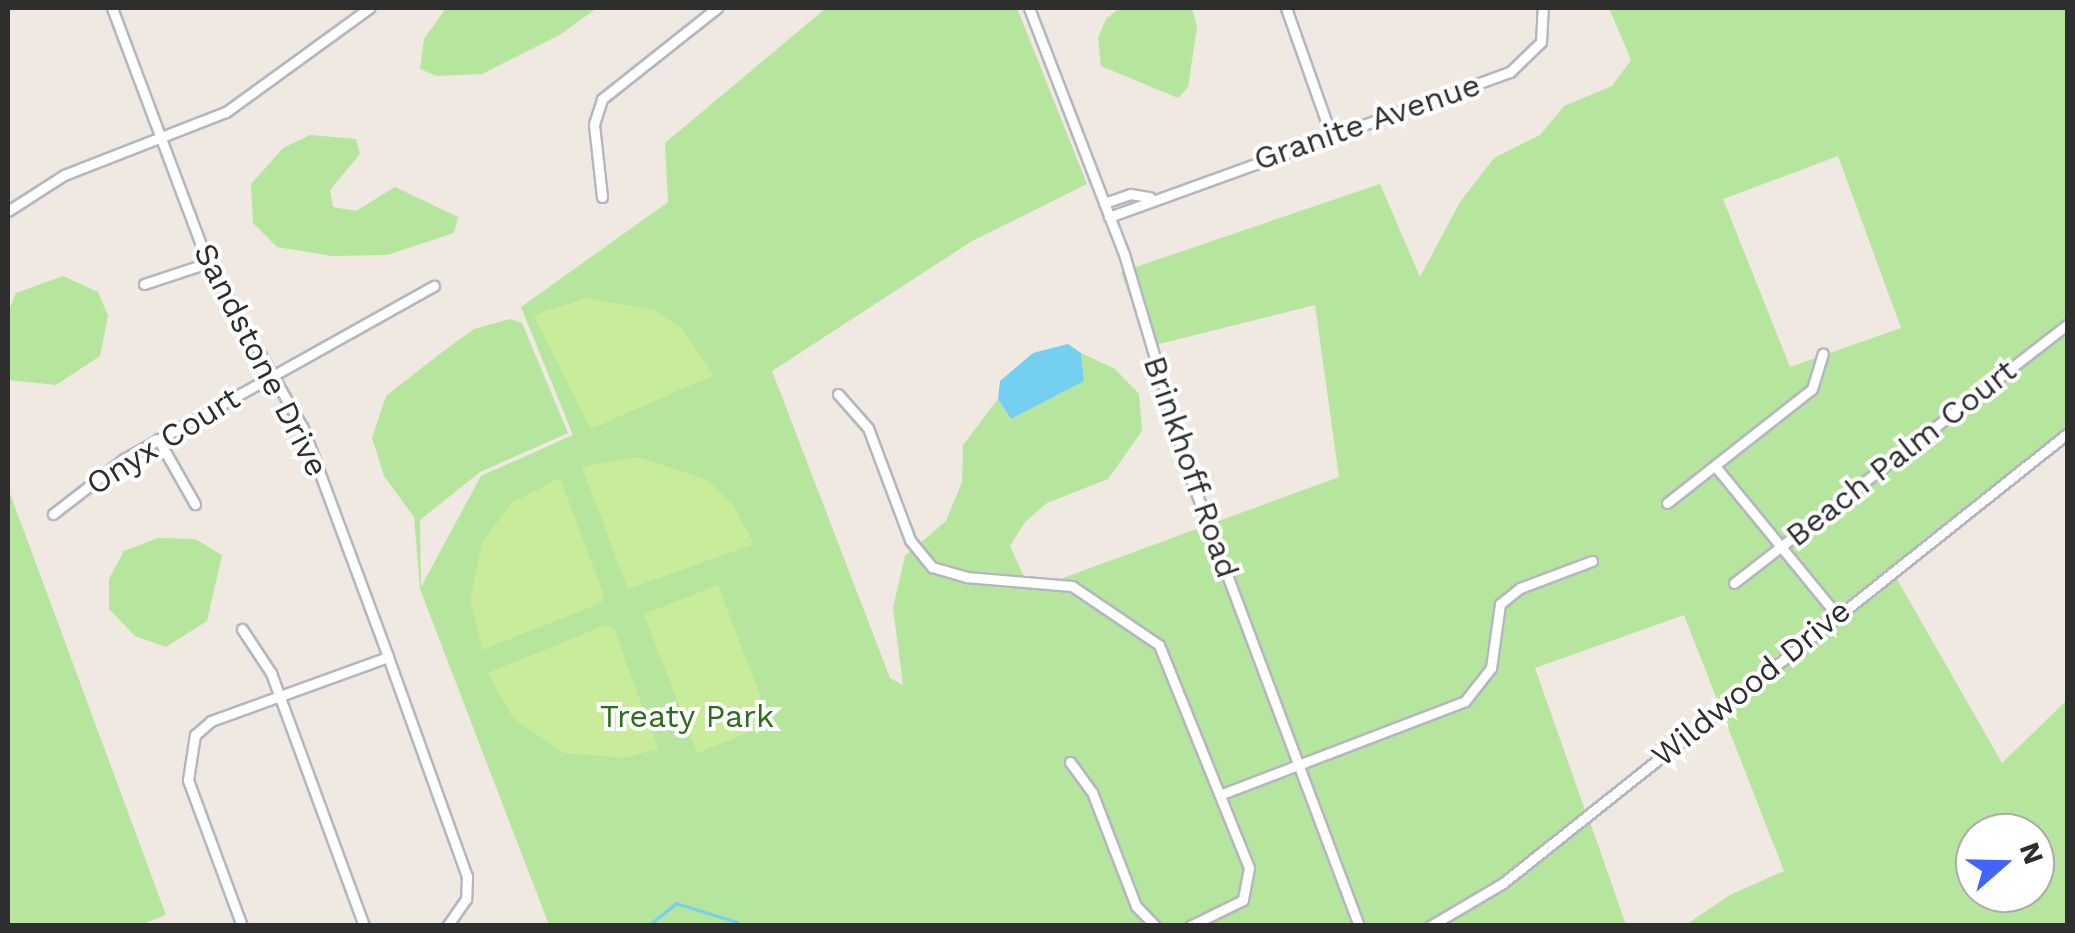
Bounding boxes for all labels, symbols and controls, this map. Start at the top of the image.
street label: Granite Avenue [1248,65,1486,179]
street label: Sandstone Drive [186,237,336,483]
street label: Brinkhoff Road [1135,350,1247,584]
street label: Beach Palm Court [1778,351,2024,555]
street label: Onyx Court [79,379,247,503]
street label: Wildwood Drive [1644,591,1858,775]
park label: Treaty Park [599,697,775,735]
north arrow [1955,813,2055,913]
text: N [2013,838,2051,869]

